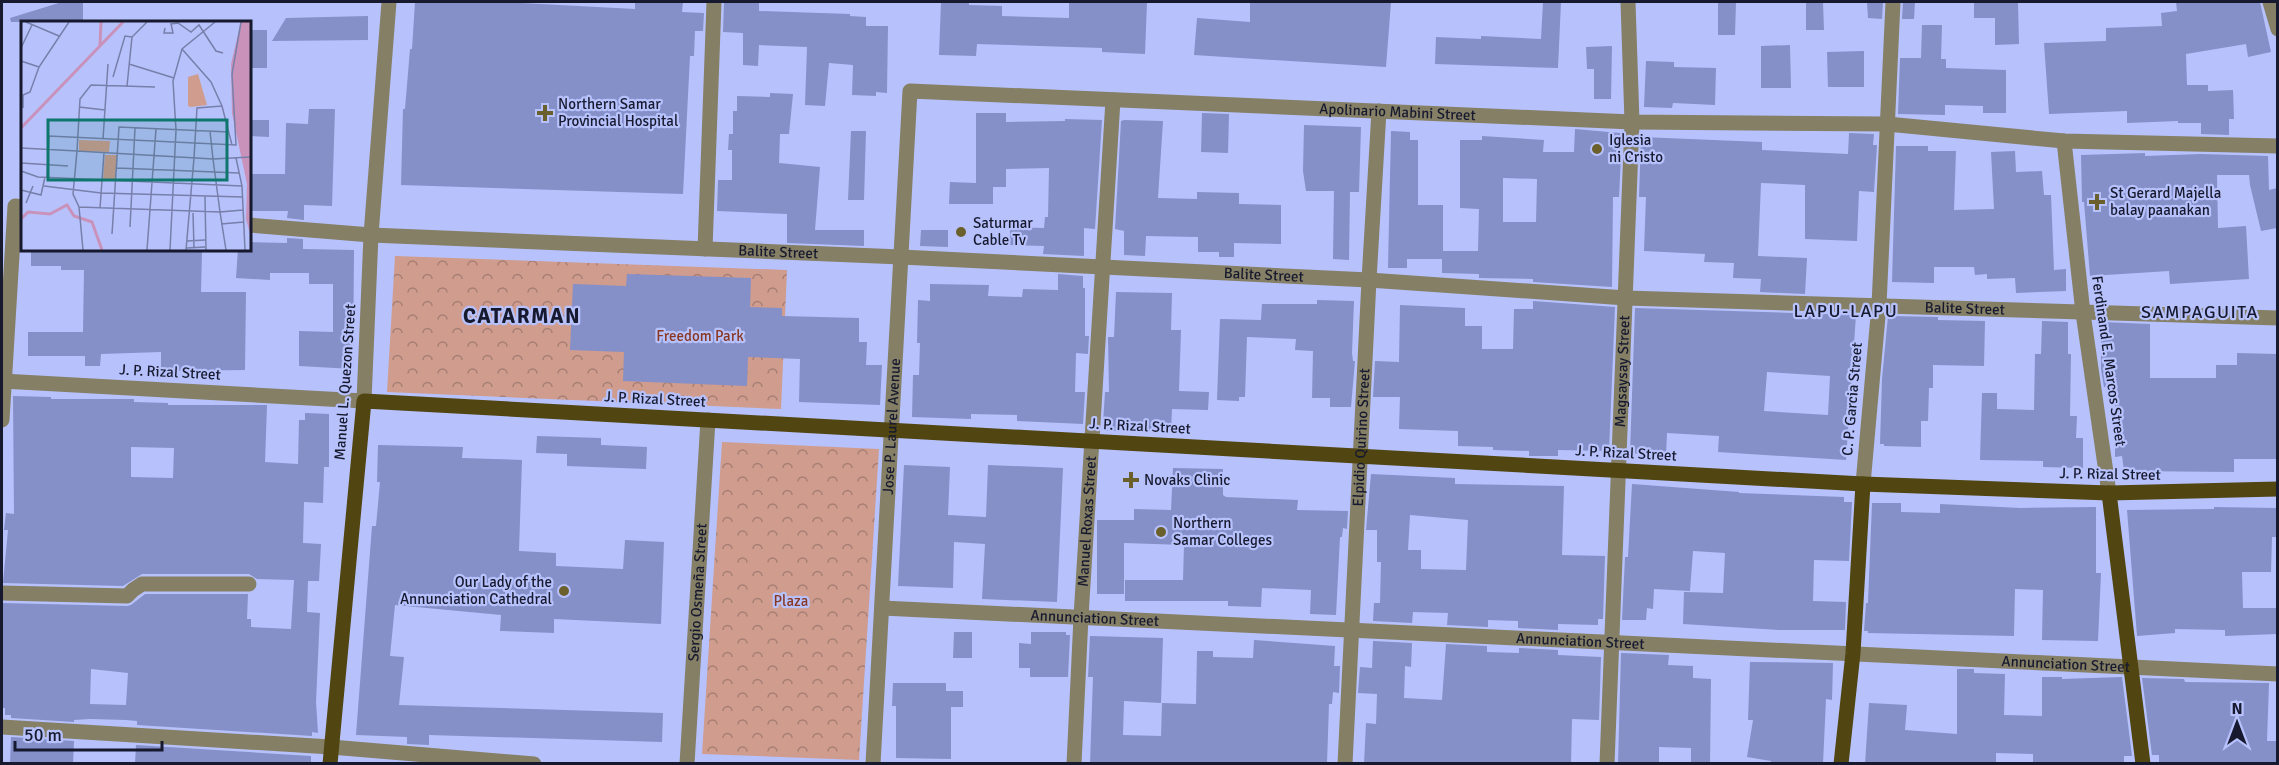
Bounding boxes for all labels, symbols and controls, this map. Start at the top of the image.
inset map [21,21,250,250]
place label: Northern Samar Provincial Hospital [558,95,678,130]
street label: Apolinario Mabini Street [1319,100,1476,124]
marker: Northern Samar Provincial Hospital [536,104,554,122]
place label: Iglesia ni Cristo [1609,131,1663,166]
marker: Iglesia ni Cristo [1590,142,1604,156]
place label: St Gerard Majella balay paanakan [2110,184,2221,219]
marker: St Gerard Majella balay paanakan [2088,193,2106,211]
place label: Saturmar Cable Tv [973,214,1033,249]
marker: Saturmar Cable Tv [954,225,968,239]
street label: Balite Street [738,241,819,263]
street label: Balite Street [1223,264,1304,286]
street label: Ferdinand E. Marcos Street [2088,275,2130,447]
street label: Balite Street [1924,298,2005,319]
district label: LAPU-LAPU [1794,300,1898,322]
district label: SAMPAGUITA [2141,301,2259,323]
street label: Manuel L. Quezon Street [331,303,359,461]
district label: CATARMAN [463,303,581,329]
street label: Magsaysay Street [1611,315,1633,428]
park label: Freedom Park [656,327,744,345]
street label: C. P. Garcia Street [1838,342,1866,456]
street label: Jose P. Laurel Avenue [879,358,904,495]
street label: J. P. Rizal Street [119,360,221,384]
street label: Elpidio Quirino Street [1349,368,1374,507]
street label: J. P. Rizal Street [604,387,706,411]
street label: J. P. Rizal Street [1089,414,1191,438]
street label: J. P. Rizal Street [1575,441,1677,465]
street label: Manuel Roxas Street [1074,455,1100,587]
street label: J. P. Rizal Street [2059,464,2161,484]
marker: Novaks Clinic [1122,471,1140,489]
place label: Novaks Clinic [1144,471,1230,489]
place label: Northern Samar Colleges [1173,514,1272,549]
street label: Sergio Osmeña Street [684,523,711,662]
marker: Northern Samar Colleges [1154,525,1168,539]
place label: Our Lady of the Annunciation Cathedral [400,573,552,608]
marker: Our Lady of the Annunciation Cathedral [557,584,571,598]
park label: Plaza [774,592,808,610]
street label: Annunciation Street [1030,606,1159,630]
street label: Annunciation Street [1516,629,1645,653]
street label: Annunciation Street [2001,652,2130,676]
north arrow [2207,693,2267,753]
text: N [2231,699,2243,719]
scale bar [15,714,162,752]
text: 50 m [24,724,62,746]

